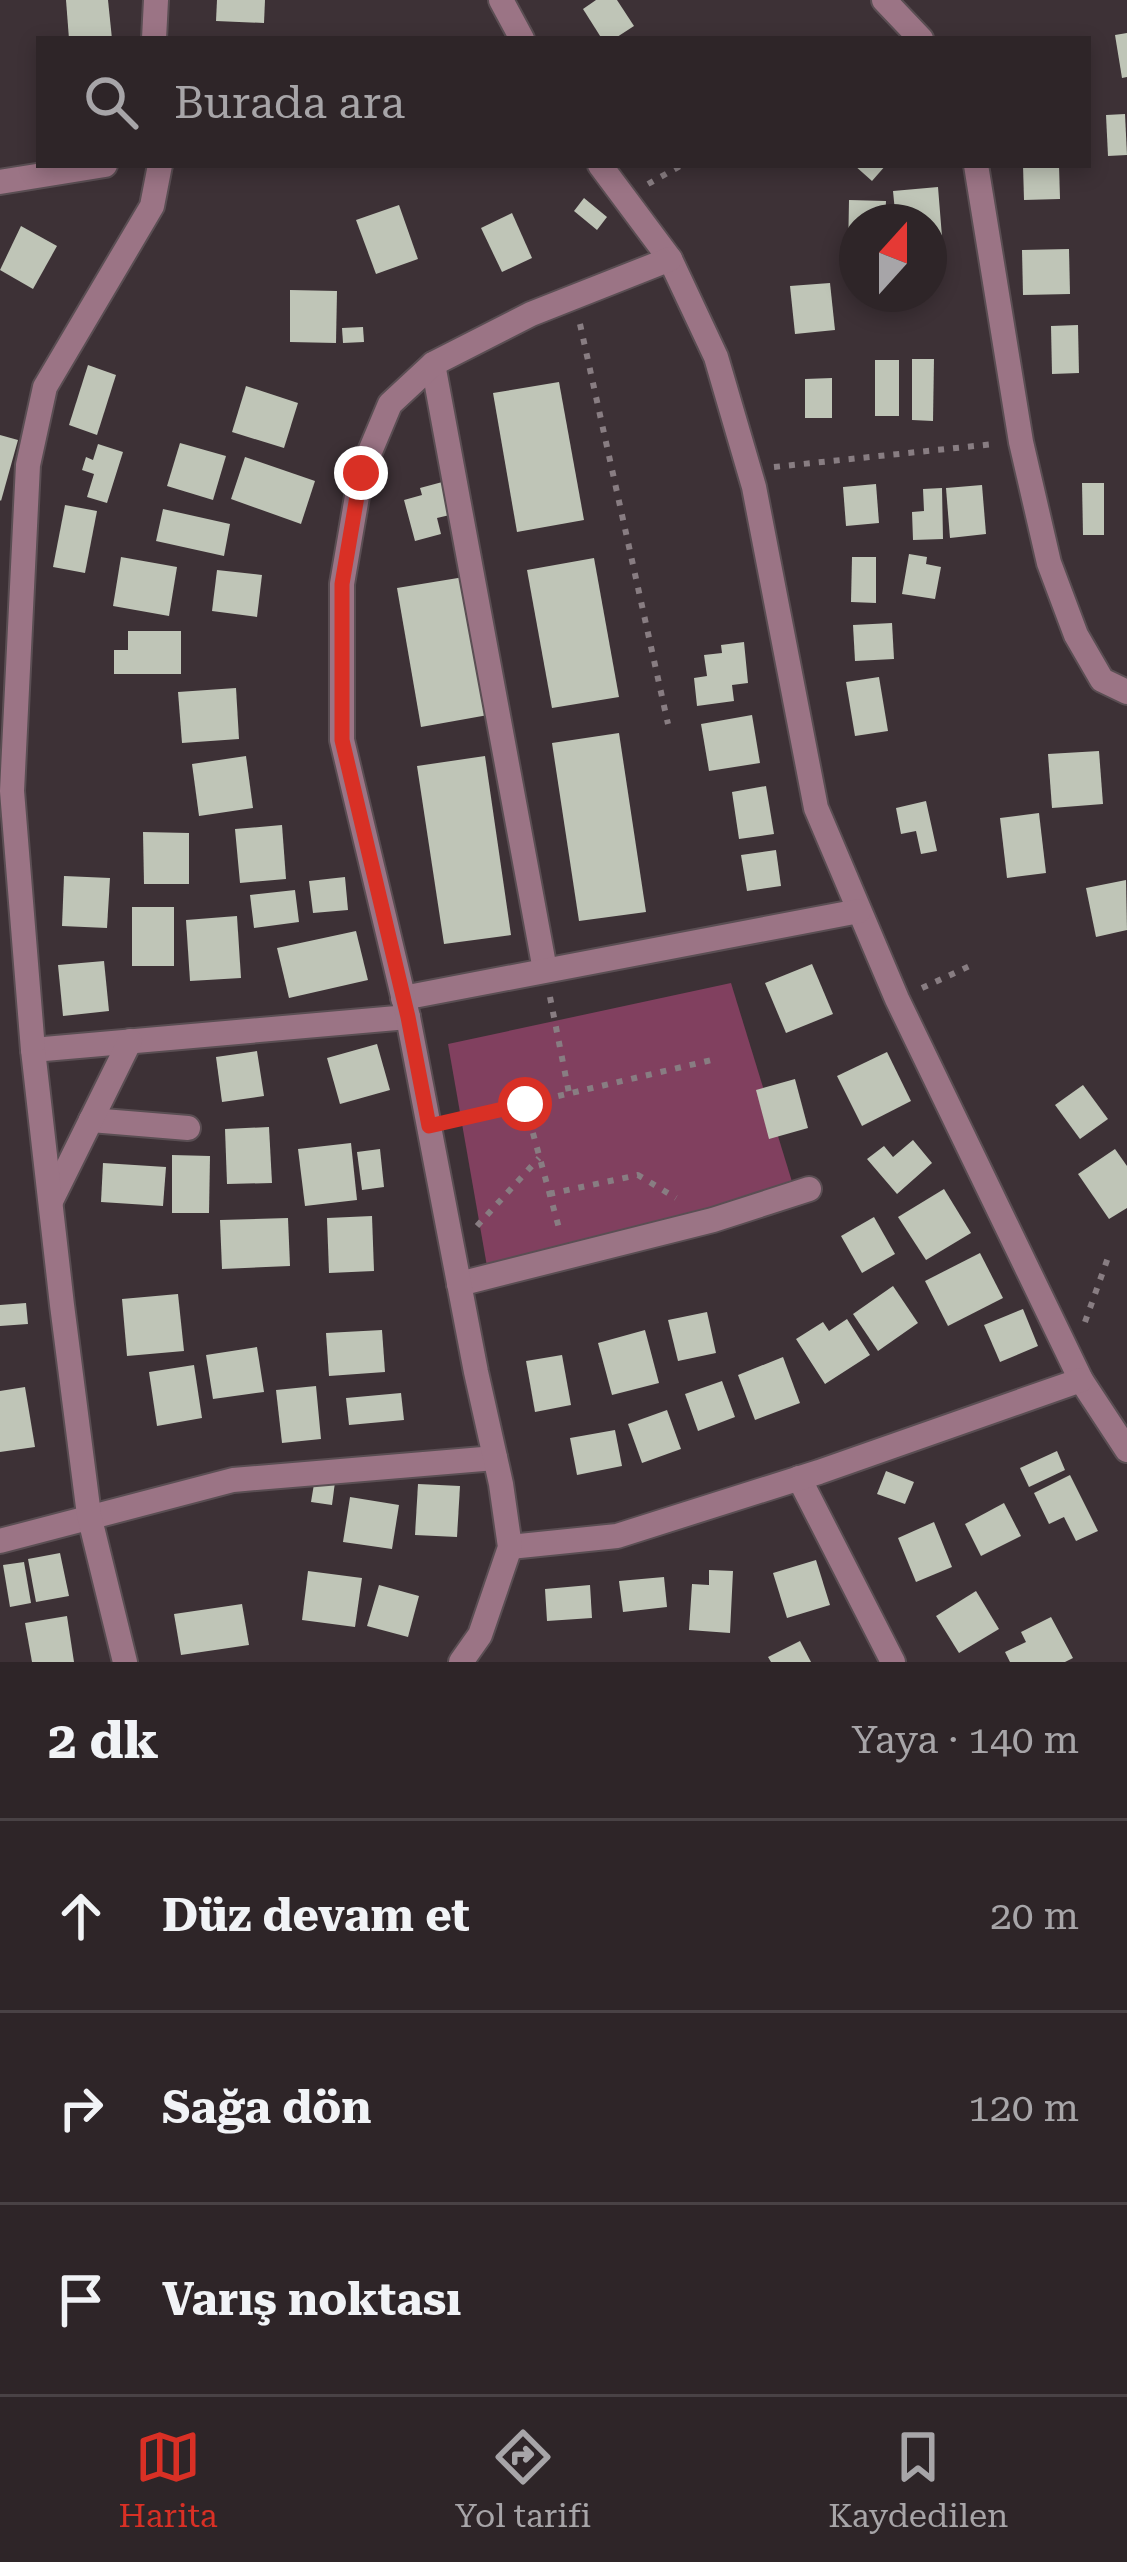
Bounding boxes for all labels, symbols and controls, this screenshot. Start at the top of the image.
search box [36,36,1091,168]
icon: search [78,69,144,135]
text: Burada ara [174,76,405,129]
north arrow [839,204,947,312]
route end [334,446,388,500]
route start [498,1077,552,1131]
text: 2 dk [48,1711,159,1770]
text: Yaya · 140 m [851,1717,1079,1763]
icon: ahead [48,1883,114,1949]
text: Düz devam et [162,1889,470,1942]
text: 20 m [990,1893,1079,1939]
icon: right [48,2075,114,2141]
text: Sağa dön [162,2081,372,2134]
text: 120 m [968,2085,1079,2131]
icon: arrive [48,2267,114,2333]
text: Varış noktası [162,2273,461,2326]
tab: Harita [119,2424,218,2535]
tab: Yol tarifi [455,2424,591,2535]
tab: Kaydedilen [828,2424,1008,2535]

